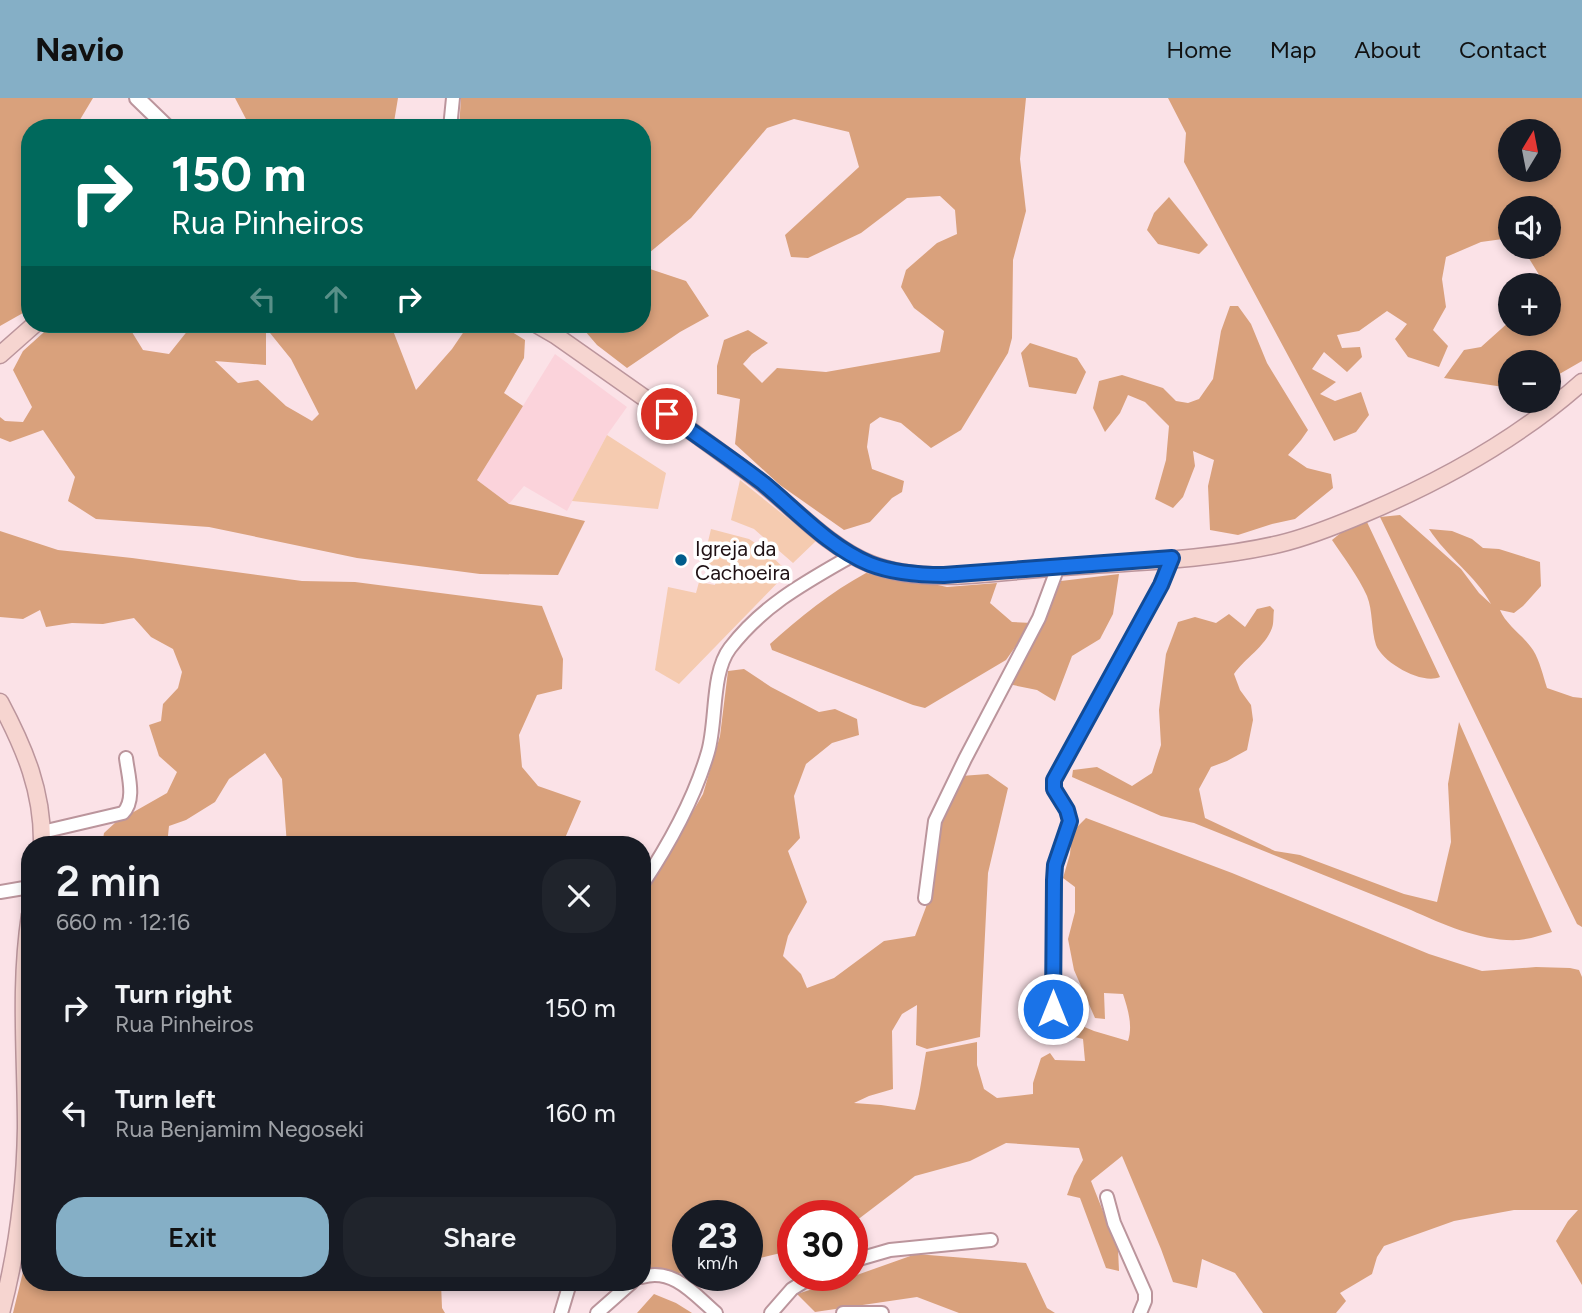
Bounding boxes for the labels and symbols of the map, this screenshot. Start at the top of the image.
north arrow [1498,119,1561,182]
pin [637,384,697,444]
place label: Igreja da Cachoeira [695,536,790,585]
marker: Igreja da Cachoeira [673,552,689,568]
position arrow [1016,972,1090,1046]
speed limit sign: 30 [777,1200,868,1291]

